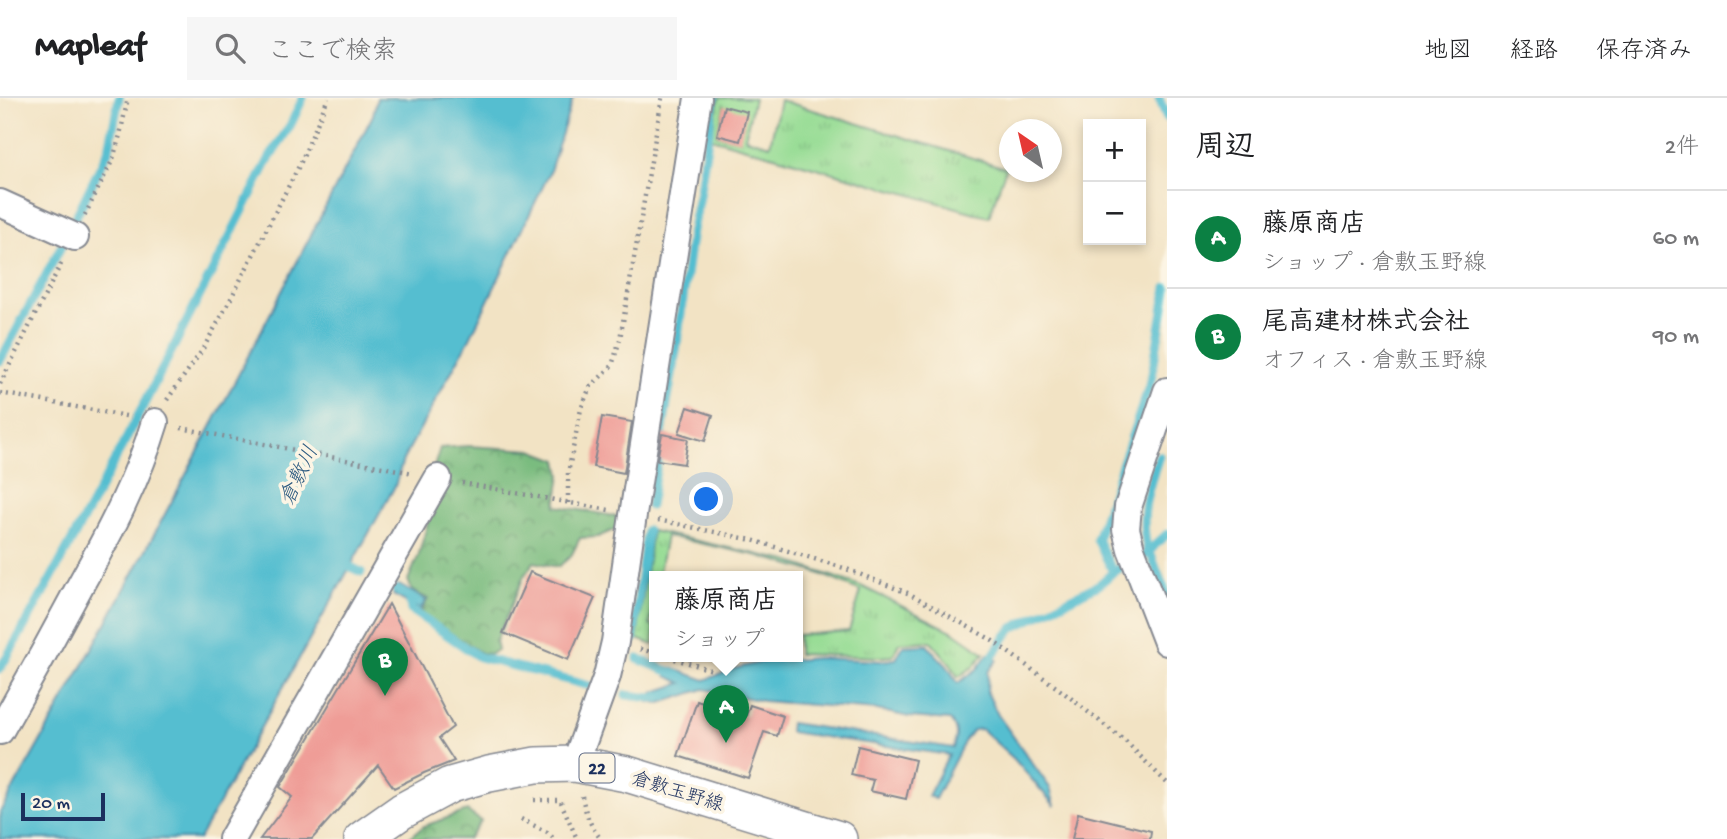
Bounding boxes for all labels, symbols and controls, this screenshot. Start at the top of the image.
search box [187,17,677,80]
text: Mapleaf [35,29,145,67]
icon: search [211,29,249,67]
text: ここで検索 [267,38,397,69]
text: 地図 [1424,38,1472,67]
text: 経路 [1510,38,1558,67]
text: 保存済み [1596,38,1692,67]
north arrow [999,119,1062,182]
map controls [1083,119,1146,245]
button: + [1083,119,1146,182]
text: 周辺 [1195,132,1255,167]
text: 2件 [1665,135,1699,162]
button: − [1083,182,1146,245]
text: 藤原商店 [1262,211,1366,242]
text: A [1211,226,1225,253]
text: 60 m [1653,226,1699,253]
text: ショップ · 倉敷玉野線 [1262,251,1486,278]
text: 尾高建材株式会社 [1262,309,1470,340]
text: B [1212,324,1224,351]
text: 90 m [1653,324,1699,351]
text: オフィス · 倉敷玉野線 [1262,349,1487,376]
water label: 倉敷川 [275,442,326,510]
your location [689,482,723,516]
popup [649,571,803,662]
text: 藤原商店 [674,588,778,619]
text: ショップ [674,628,765,655]
pin: B [362,638,408,696]
pin: A [703,685,749,743]
road number: 22 [580,754,614,782]
street label: 倉敷玉野線 [628,768,726,818]
scale bar [21,790,105,822]
text: 20 m [32,793,70,816]

